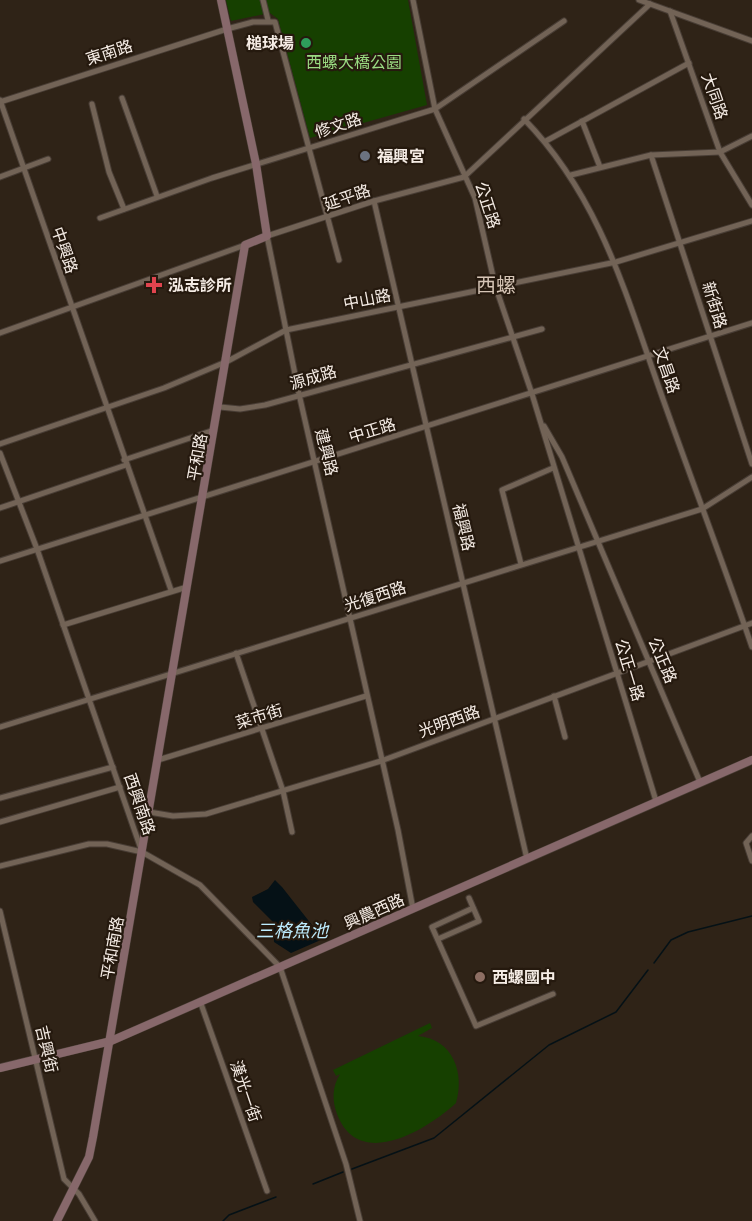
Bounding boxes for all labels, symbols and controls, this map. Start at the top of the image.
place label: 槌球場 [246,34,294,53]
street label: 東南路 [83,36,135,69]
marker: 槌球場 [299,36,313,50]
park label: 西螺大橋公園 [306,53,402,72]
street label: 大同路 [698,70,731,122]
street label: 修文路 [312,109,364,142]
place label: 福興宮 [377,147,425,166]
marker: 福興宮 [358,149,372,163]
street label: 公正路 [471,179,504,231]
street label: 延平路 [321,181,373,214]
street label: 中興路 [48,224,81,276]
district label: 西螺 [476,273,516,297]
marker: 泓志診所 [145,276,163,294]
place label: 泓志診所 [168,276,232,295]
street label: 新街路 [698,279,731,331]
street label: 中山路 [342,286,392,313]
street label: 文昌路 [650,344,683,396]
street label: 源成路 [287,362,339,393]
street label: 中正路 [346,414,398,447]
street label: 建興路 [311,427,342,478]
street label: 平和路 [184,432,211,482]
street label: 福興路 [449,502,478,553]
street label: 光復西路 [342,578,409,615]
street label: 公正路 [644,634,681,686]
street label: 公正一路 [611,637,648,704]
street label: 菜市街 [233,700,285,733]
street label: 光明西路 [416,702,482,741]
street label: 西興南路 [120,771,159,838]
street label: 興農西路 [341,890,407,933]
street label: 平和南路 [98,915,127,981]
water label: 三格魚池 [256,920,330,941]
place label: 西螺國中 [492,968,556,987]
marker: 西螺國中 [473,970,487,984]
street label: 吉興街 [32,1024,61,1075]
street label: 漢光一街 [226,1058,265,1125]

